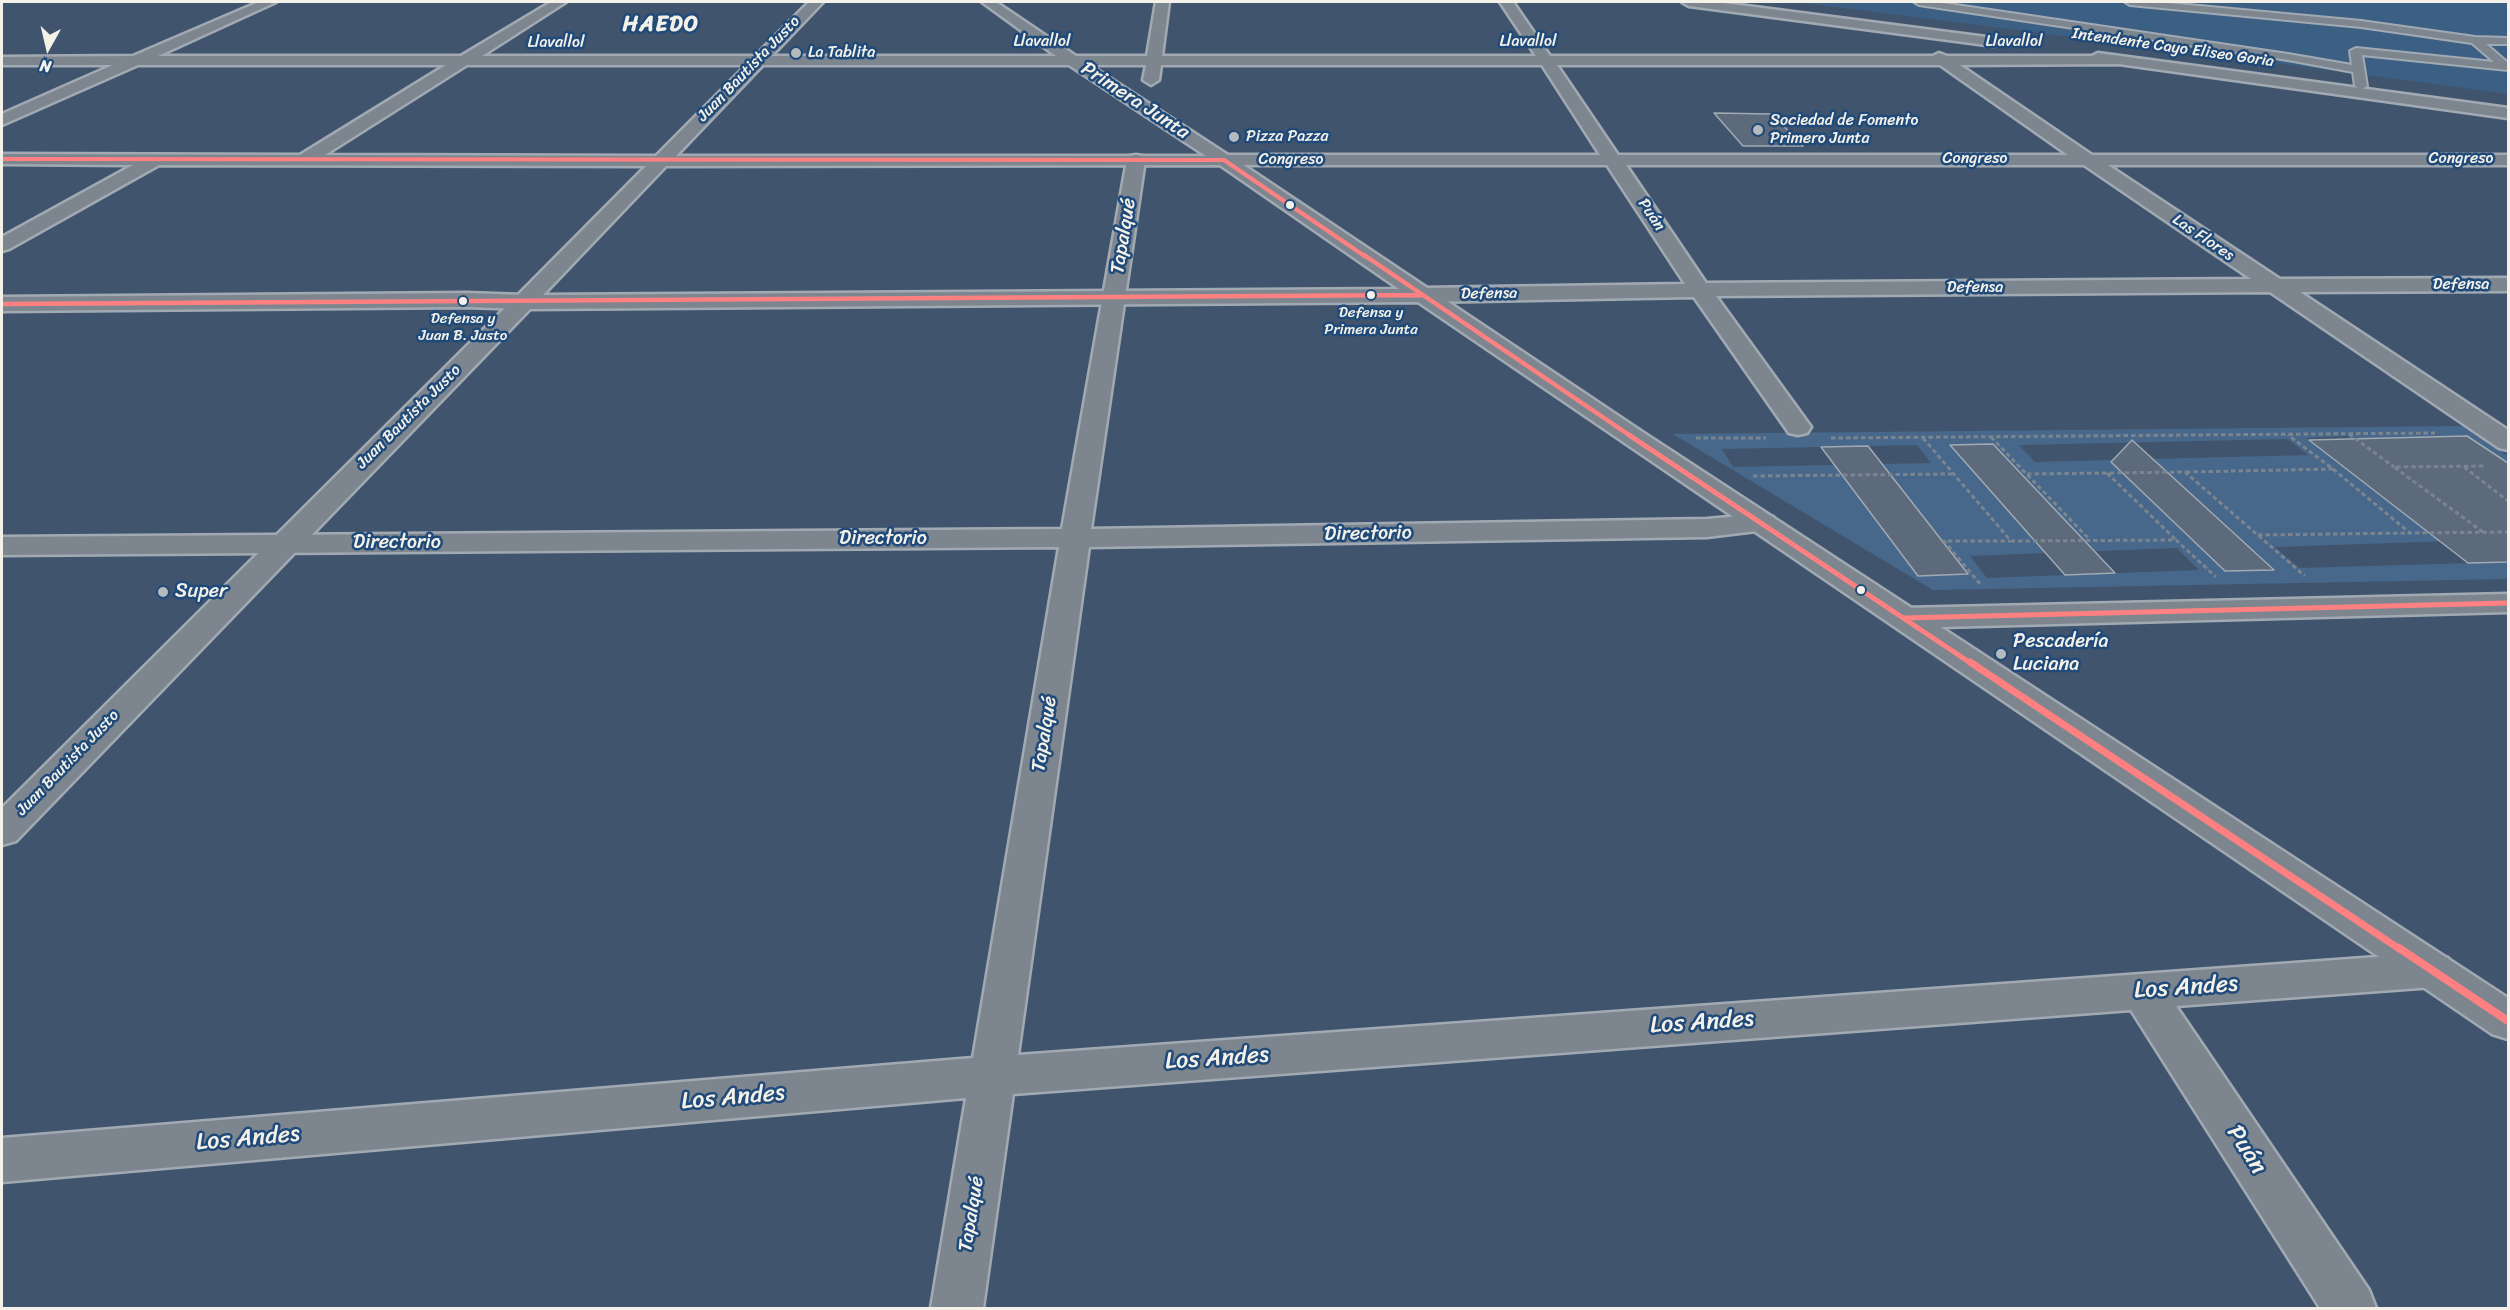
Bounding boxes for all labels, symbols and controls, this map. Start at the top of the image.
district label: HAEDO [622,12,700,38]
street label: Juan Bautista Justo [694,12,804,126]
north arrow [18,18,78,78]
street label: Intendente Cayo Eliseo Goria [2071,24,2275,72]
street label: Llavallol [1013,32,1071,52]
street label: Llavallol [1499,32,1557,52]
street label: Llavallol [1985,32,2043,52]
street label: Llavallol [527,33,585,53]
place label: La Tablita [808,43,875,63]
marker: La Tablita [789,46,803,60]
text: N [38,51,53,81]
street label: Primera Junta [1076,57,1194,145]
place label: Sociedad de Fomento Primero Junta [1770,111,1919,149]
marker: Sociedad de Fomento Primero Junta [1751,123,1765,137]
place label: Pizza Pazza [1246,127,1328,147]
marker: Pizza Pazza [1227,130,1241,144]
street label: Congreso [1943,149,2007,169]
street label: Congreso [2429,149,2493,169]
street label: Congreso [1259,150,1323,170]
street label: Puán [1633,195,1669,235]
street label: Tapalqué [1106,196,1142,276]
unlabelled marker [1284,199,1296,211]
street label: Las Flores [2169,211,2237,265]
street label: Defensa [2433,275,2489,295]
street label: Defensa [1947,278,2003,298]
street label: Defensa [1461,284,1517,304]
marker: Defensa y Primera Junta [1365,289,1377,301]
marker: Defensa y Juan B. Justo [457,295,469,307]
place label: Defensa y Primera Junta [1324,304,1418,339]
place label: Defensa y Juan B. Justo [419,310,507,345]
street label: Juan Bautista Justo [353,361,465,473]
street label: Directorio [1324,521,1412,547]
street label: Directorio [839,527,927,551]
street label: Directorio [353,531,441,555]
place label: Super [175,580,227,604]
unlabelled marker [1855,584,1867,596]
marker: Super [156,585,170,599]
place label: Pescadería Luciana [2013,630,2109,677]
marker: Pescadería Luciana [1994,647,2008,661]
street label: Tapalqué [1027,694,1063,774]
street label: Juan Bautista Justo [13,706,123,820]
street label: Los Andes [2133,970,2239,1006]
street label: Los Andes [1649,1005,1755,1041]
street label: Los Andes [1164,1041,1270,1077]
street label: Los Andes [680,1079,786,1117]
street label: Los Andes [195,1120,301,1158]
street label: Puán [2220,1120,2272,1180]
street label: Tapalqué [954,1174,990,1254]

